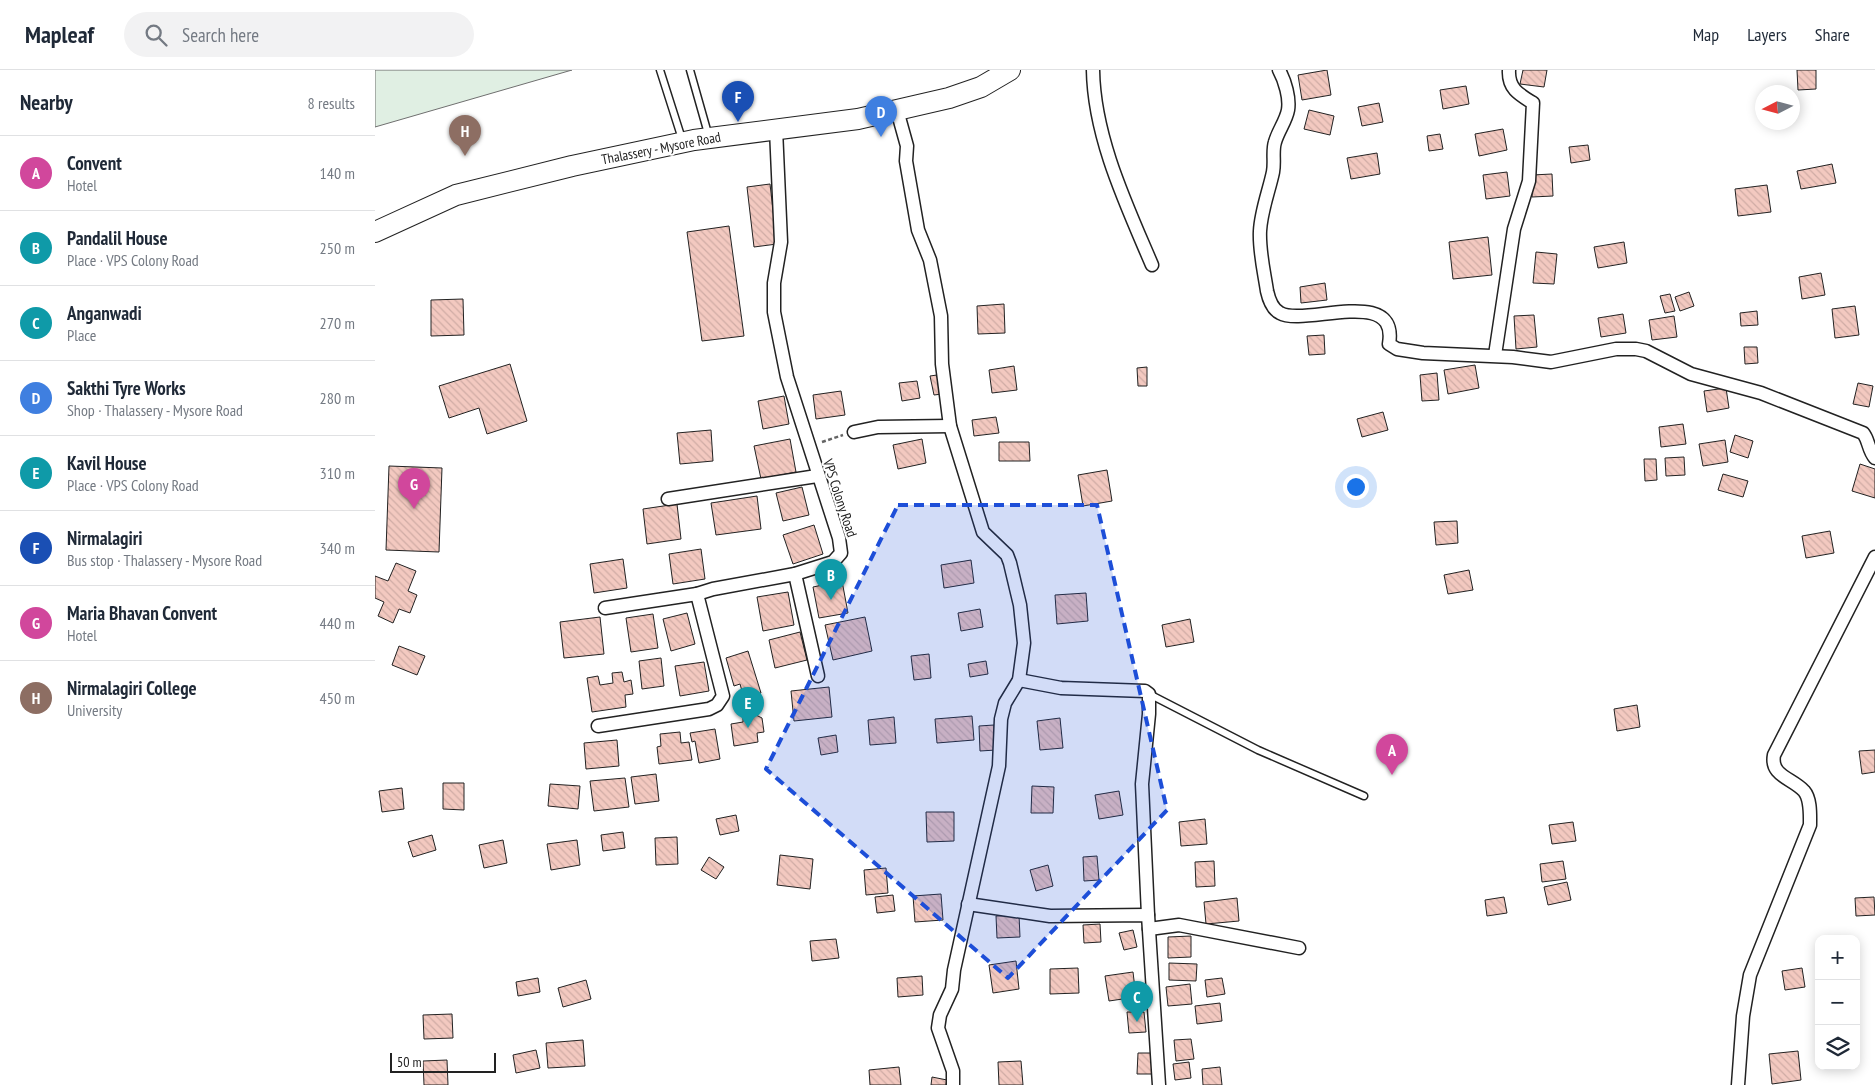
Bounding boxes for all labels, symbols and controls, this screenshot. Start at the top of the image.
search box [124,12,474,57]
text: Mapleaf [25,19,94,50]
icon: search [142,21,170,49]
text: Search here [182,23,259,47]
text: Map [1693,23,1719,46]
text: Layers [1747,23,1787,46]
text: Share [1815,23,1850,46]
pin: F [722,81,754,122]
north arrow [1755,85,1800,130]
text: Nearby [20,89,73,116]
text: 8 results [308,93,355,113]
pin: D [865,96,897,137]
pin: H [449,115,481,156]
street label: Thalassery - Mysore Road [600,128,722,168]
text: Convent [67,151,122,175]
text: A [32,163,40,183]
text: 140 m [320,163,355,183]
text: Hotel [67,175,97,195]
text: Pandalil House [67,226,168,250]
text: B [32,238,40,258]
text: 250 m [320,238,355,258]
text: Place · VPS Colony Road [67,250,199,270]
text: Anganwadi [67,301,142,325]
text: C [32,313,40,333]
text: 270 m [320,313,355,333]
text: Place [67,325,96,345]
text: Sakthi Tyre Works [67,376,186,400]
text: D [32,388,40,408]
text: 280 m [320,388,355,408]
text: Shop · Thalassery - Mysore Road [67,400,243,420]
text: Kavil House [67,451,147,475]
street label: VPS Colony Road [819,456,861,539]
text: E [33,463,39,483]
text: 310 m [320,463,355,483]
pin: G [398,468,430,509]
your location [1343,474,1369,500]
text: Place · VPS Colony Road [67,475,199,495]
text: Nirmalagiri [67,526,143,550]
text: F [33,538,39,558]
text: 340 m [320,538,355,558]
text: Bus stop · Thalassery - Mysore Road [67,550,262,570]
pin: B [815,559,847,600]
text: Maria Bhavan Convent [67,601,217,625]
text: G [32,613,40,633]
text: 440 m [320,613,355,633]
text: Hotel [67,625,97,645]
text: Nirmalagiri College [67,676,197,700]
pin: E [732,687,764,728]
text: H [32,688,40,708]
text: 450 m [320,688,355,708]
text: University [67,700,122,720]
pin: A [1376,734,1408,775]
map controls [1815,935,1860,1070]
button: + [1815,935,1860,980]
button: − [1815,980,1860,1025]
pin: C [1121,981,1153,1022]
button: layers [1815,1025,1860,1070]
scale bar [390,1050,496,1073]
text: 50 m [397,1053,422,1071]

